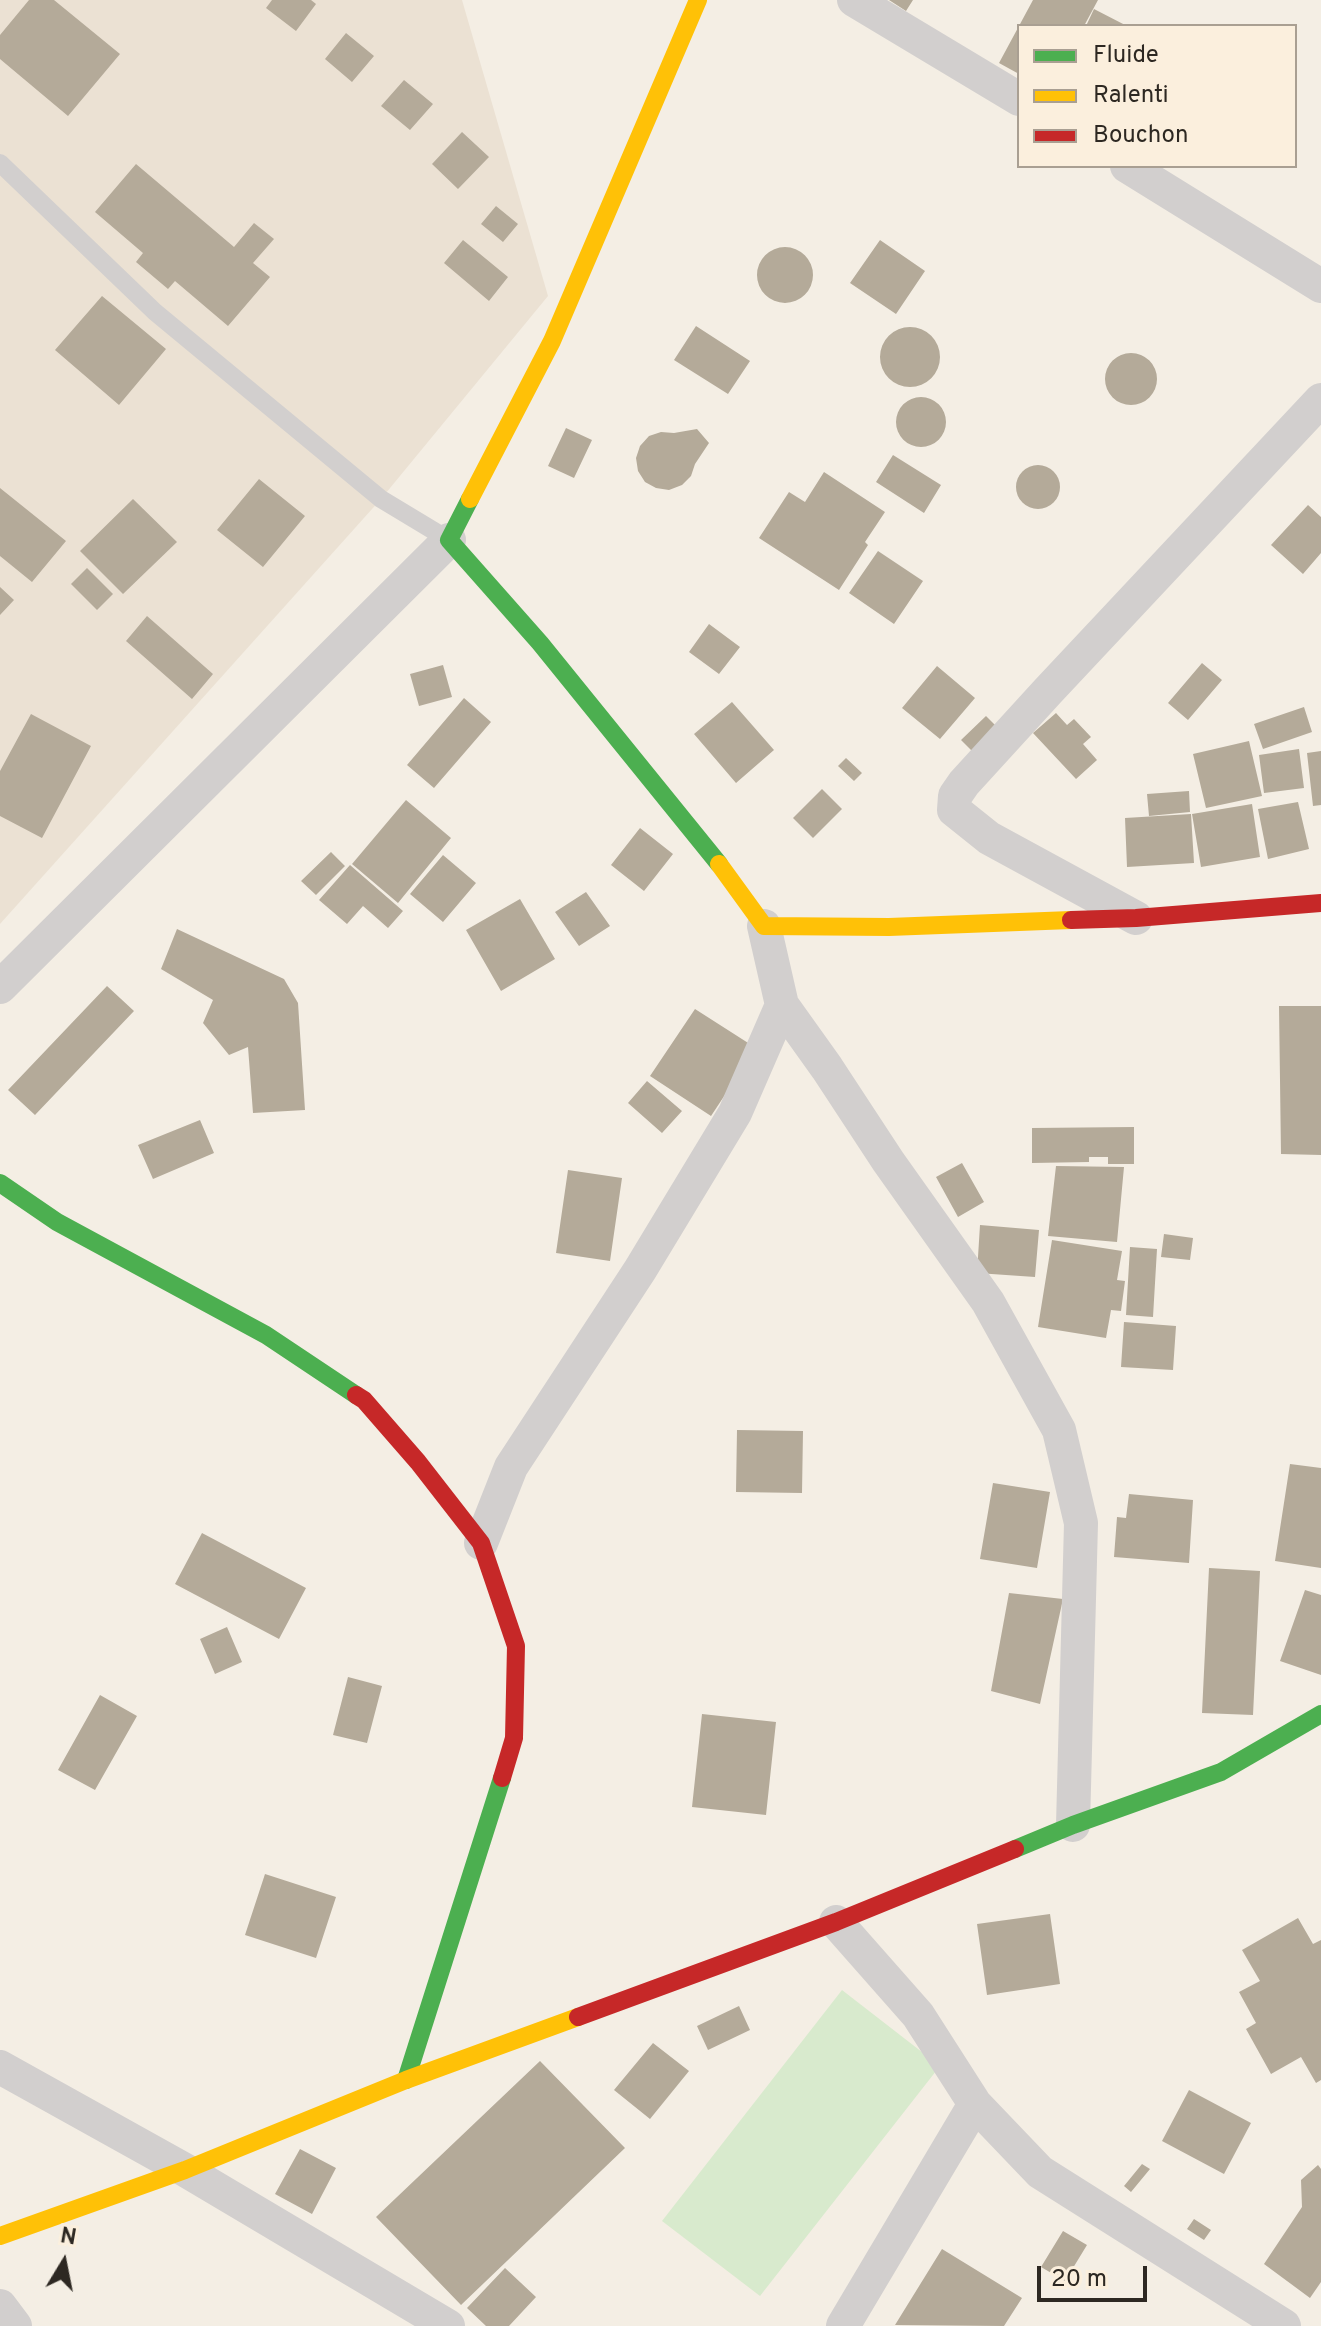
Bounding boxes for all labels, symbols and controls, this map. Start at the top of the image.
legend [1017,24,1297,168]
text: Fluide [1093,41,1159,71]
text: Ralenti [1093,81,1169,111]
text: Bouchon [1093,121,1188,151]
north arrow [24,2222,104,2302]
text: N [58,2223,78,2253]
scale bar [1041,2250,1151,2300]
text: 20 m [1051,2265,1107,2295]

